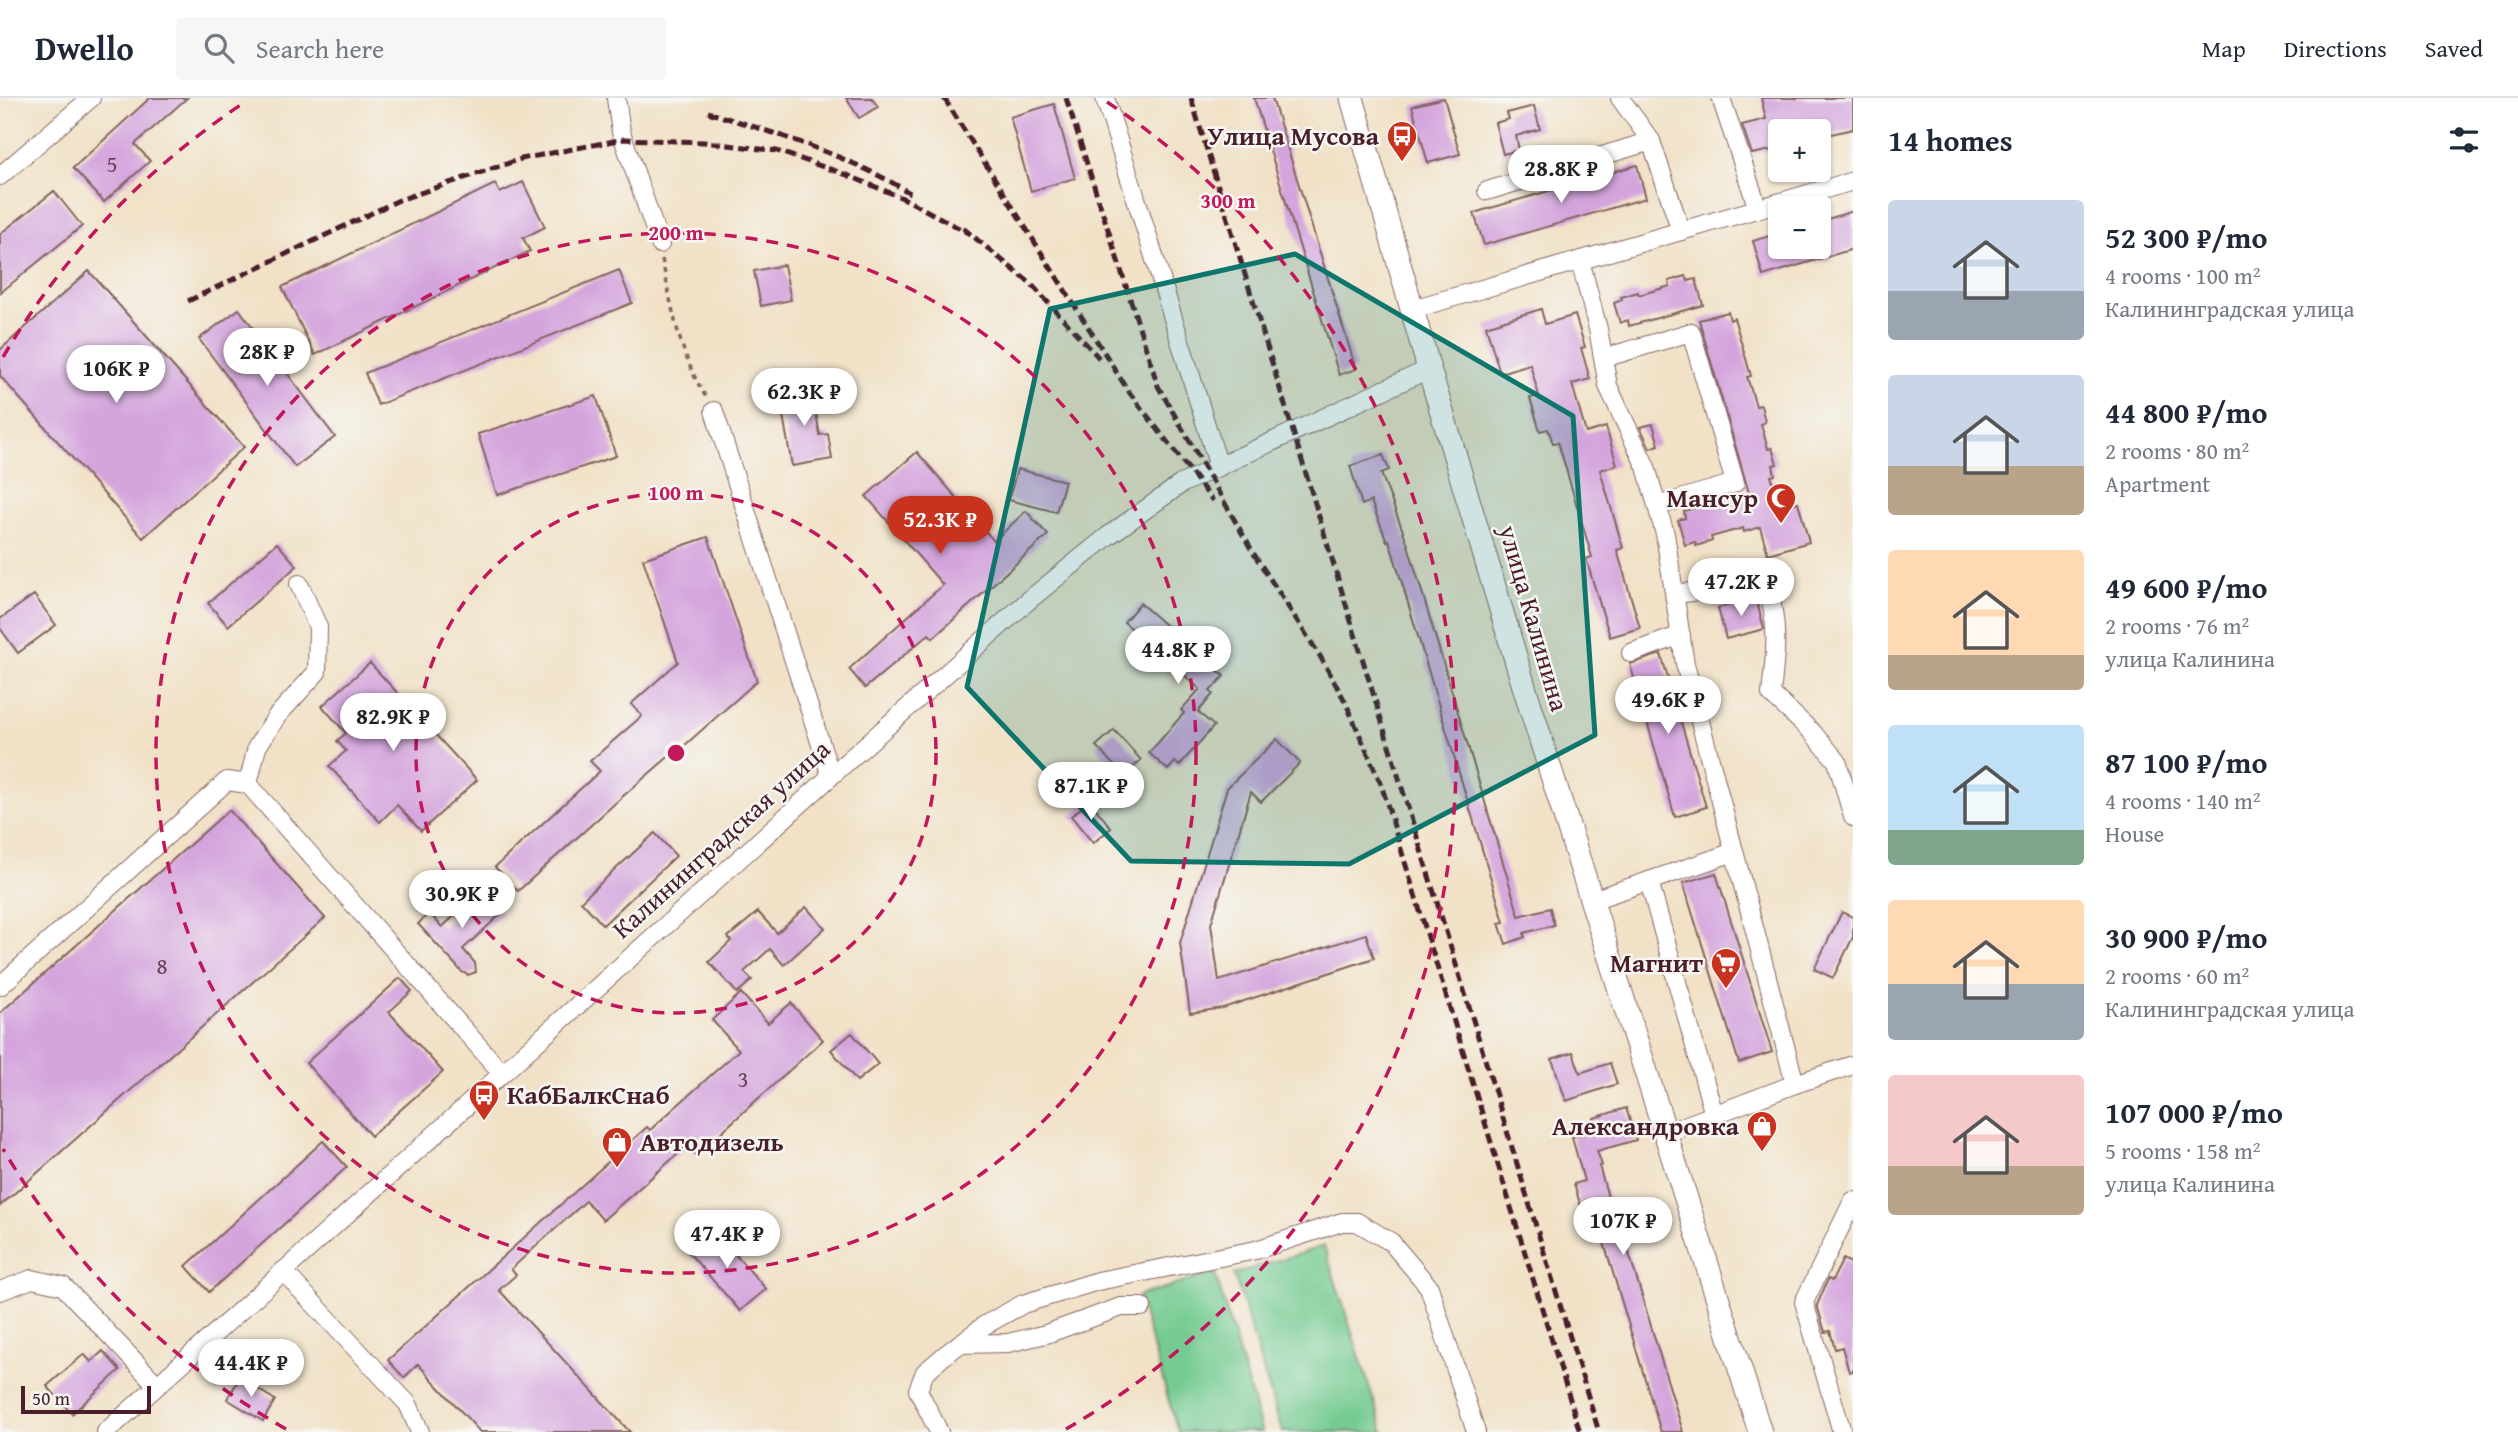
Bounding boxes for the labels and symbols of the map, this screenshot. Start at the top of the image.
place label: Улица Мусова [1207,116,1380,155]
bus stop icon: Улица Мусова [1385,119,1419,163]
pin: 28.8K ₽ [1496,146,1626,205]
house number: 5 [106,147,118,180]
text: 300 m [1200,185,1256,216]
text: 200 m [648,217,704,248]
pin: 28K ₽ [218,328,316,388]
pin: 106K ₽ [59,345,173,405]
pin: 62.3K ₽ [739,368,869,428]
text: 100 m [648,477,704,508]
place label: Мансур [1666,478,1758,517]
mosque icon: Мансур [1764,481,1798,525]
pin: 52.3K ₽ [875,496,1005,556]
street label: улица Калинина [1489,519,1580,716]
pin: 47.2K ₽ [1676,559,1806,618]
pin: 44.8K ₽ [1113,626,1243,686]
pin: 49.6K ₽ [1603,676,1733,736]
pin: 82.9K ₽ [328,694,458,753]
street label: Калининградская улица [603,729,839,947]
centre of rings [664,741,688,765]
pin: 87.1K ₽ [1026,762,1156,822]
pin: 30.9K ₽ [397,870,527,930]
place label: Магнит [1610,943,1703,982]
supermarket icon: Магнит [1709,946,1743,990]
house number: 8 [156,949,168,982]
house number: 3 [737,1062,749,1095]
place label: КабБалкСнаб [507,1075,670,1114]
bus stop icon: КабБалкСнаб [467,1078,501,1122]
place label: Александровка [1552,1106,1740,1145]
shop icon: Александровка [1745,1109,1779,1153]
place label: Автодизель [640,1122,784,1161]
shop icon: Автодизель [600,1125,634,1169]
pin: 107K ₽ [1566,1198,1680,1257]
pin: 47.4K ₽ [662,1210,792,1270]
pin: 44.4K ₽ [186,1340,316,1399]
scale bar [21,1383,150,1415]

